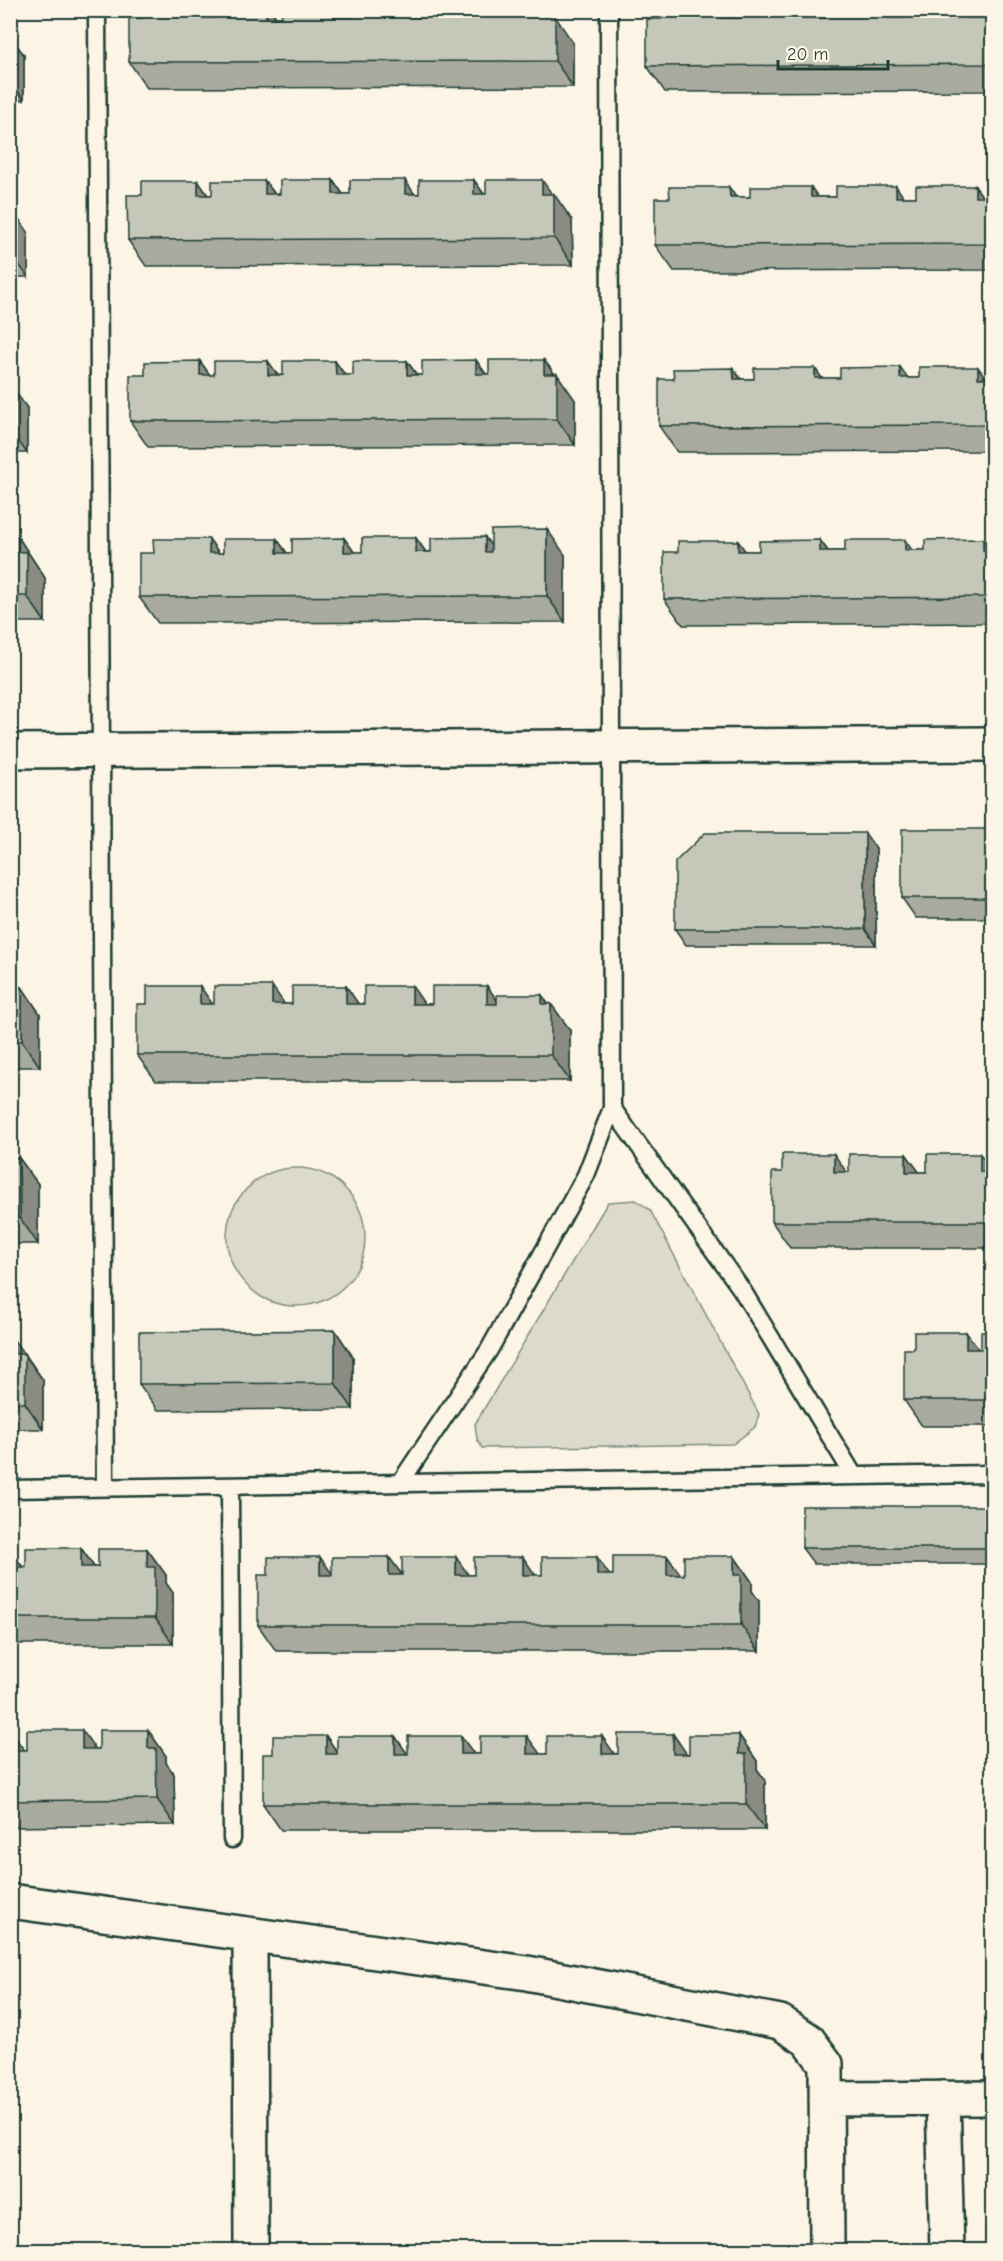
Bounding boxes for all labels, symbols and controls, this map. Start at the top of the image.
scale bar [778,33,888,71]
text: 20 m [787,44,828,65]

